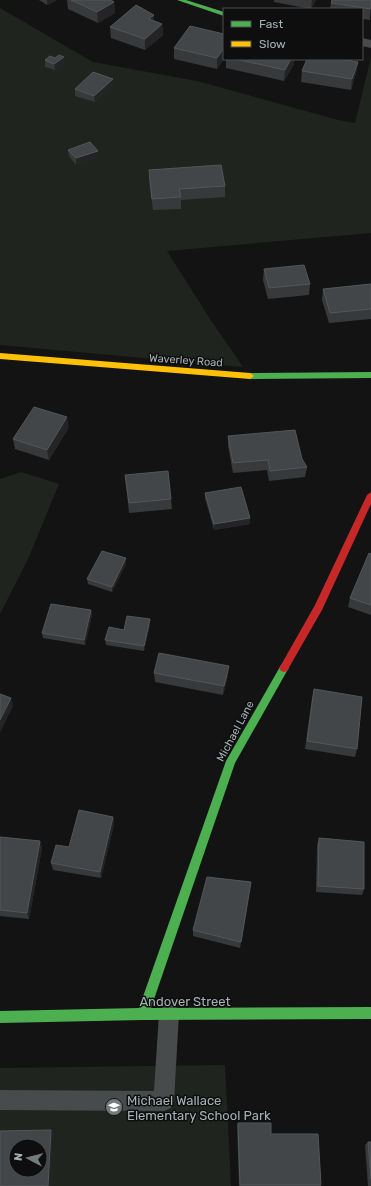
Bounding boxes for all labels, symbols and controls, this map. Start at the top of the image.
legend [223,8,363,60]
text: Fast [259,17,283,31]
text: Slow [259,37,286,51]
street label: Waverley Road [149,351,223,370]
street label: Michael Lane [214,699,257,764]
street label: Andover Street [139,994,231,1009]
place label: Michael Wallace Elementary School Park [127,1093,271,1123]
school or university icon: Michael Wallace Elementary School Park [104,1097,124,1117]
north arrow [8,1138,48,1178]
text: N [12,1152,26,1162]

